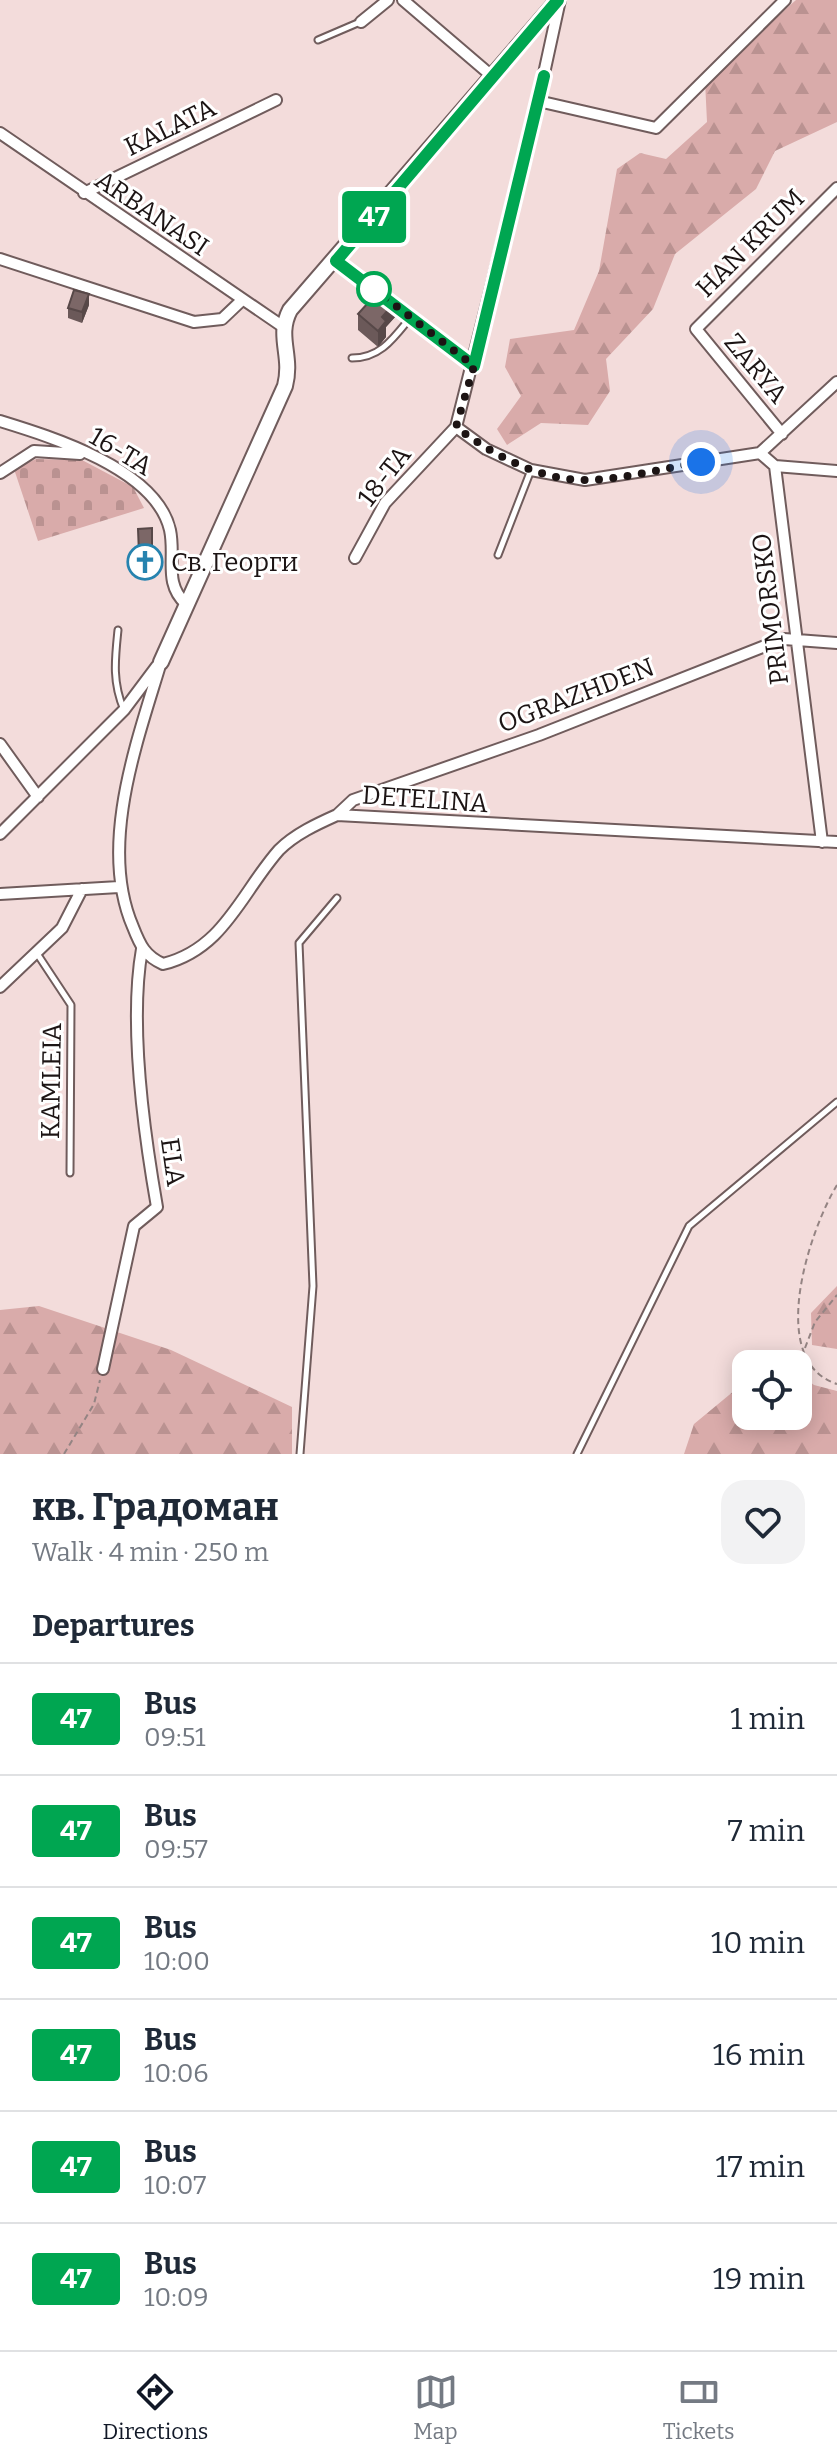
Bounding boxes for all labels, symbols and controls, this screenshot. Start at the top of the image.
street label: KALATA [120,92,221,163]
street label: ARBANASI [89,164,214,263]
street label: HAN KRUM [690,183,811,304]
line badge: 47 [338,191,410,243]
text: 47 [358,200,390,233]
unlabelled marker [357,272,391,306]
street label: ZARYA [718,327,794,410]
street label: 16-ТА [84,421,158,482]
street label: 18-ТА [351,439,418,513]
your location [681,442,721,482]
street label: PRIMORSKO [746,531,795,686]
church icon: Св. Георги [126,543,164,581]
place label: Св. Георги [171,547,298,578]
street label: OGRAZHDEN [494,651,659,740]
street label: DETELINA [361,780,490,819]
street label: KAMLEIA [35,1022,68,1139]
street label: ELA [154,1136,191,1189]
map controls [732,1350,812,1430]
button: locate [732,1350,812,1430]
button: heart [721,1480,805,1564]
text: кв. Градоман [32,1484,279,1530]
text: Walk · 4 min · 250 m [32,1537,269,1568]
text: Departures [32,1608,195,1644]
text: Bus [144,1686,197,1722]
text: 1 min [730,1701,805,1737]
text: 47 [60,1702,92,1735]
text: 09:51 [144,1722,206,1753]
text: Bus [144,1798,197,1834]
text: 7 min [727,1813,805,1849]
text: 47 [60,1814,92,1847]
text: 09:57 [144,1834,208,1865]
text: Bus [144,1910,197,1946]
text: 10 min [711,1925,805,1961]
text: 47 [60,1926,92,1959]
text: 10:00 [144,1946,210,1977]
text: Bus [144,2022,197,2058]
text: 16 min [713,2037,805,2073]
text: 47 [60,2038,92,2071]
text: 10:06 [144,2058,209,2089]
text: Bus [144,2134,197,2170]
text: 17 min [716,2149,805,2185]
text: 47 [60,2150,92,2183]
text: 10:07 [144,2170,206,2201]
text: Bus [144,2246,197,2282]
text: 19 min [713,2261,805,2297]
text: 47 [60,2262,92,2295]
text: 10:09 [144,2282,209,2313]
tab: Directions [102,2370,208,2445]
tab: Map [413,2370,458,2445]
tab: Tickets [663,2370,734,2445]

